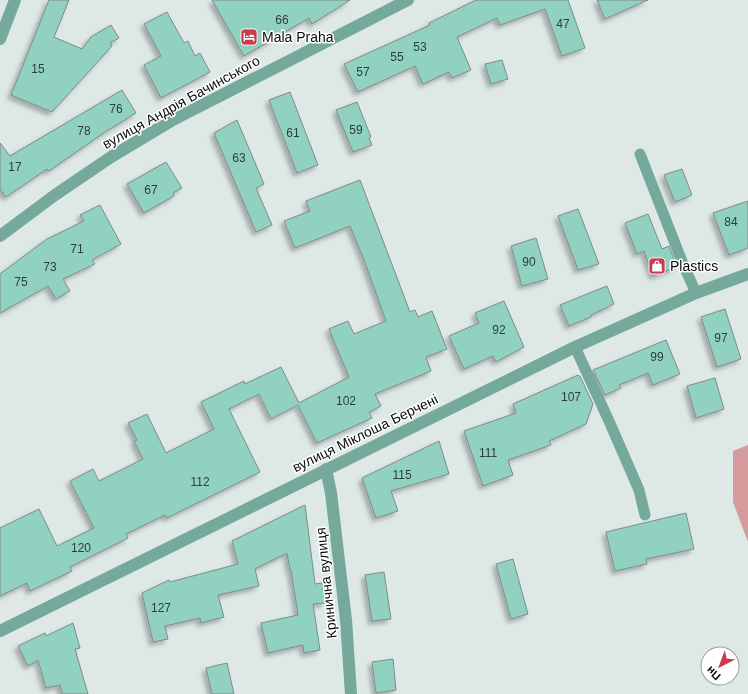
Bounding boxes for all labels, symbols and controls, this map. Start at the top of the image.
house number: 66 [275,13,289,27]
house number: 47 [556,17,570,31]
hotel icon: Mala Praha [239,27,259,47]
place label: Mala Praha [262,29,334,45]
house number: 53 [413,40,427,54]
house number: 55 [390,50,404,64]
street label: вулиця Андрія Бачинського [100,52,263,152]
house number: 15 [31,62,45,76]
house number: 57 [356,65,370,79]
house number: 76 [109,102,123,116]
house number: 59 [349,123,363,137]
house number: 78 [77,124,91,138]
house number: 61 [286,126,300,140]
house number: 63 [232,151,246,165]
house number: 17 [8,160,22,174]
house number: 67 [144,183,158,197]
house number: 84 [724,215,738,229]
house number: 71 [70,242,84,256]
house number: 90 [522,255,536,269]
shop icon: Plastics [647,256,667,276]
place label: Plastics [670,258,718,274]
house number: 73 [43,260,57,274]
house number: 75 [14,275,28,289]
house number: 92 [492,323,506,337]
house number: 97 [714,331,728,345]
house number: 99 [650,350,664,364]
house number: 107 [561,390,581,404]
street label: вулиця Міклоша Берчені [290,391,440,475]
house number: 102 [336,394,356,408]
house number: 111 [479,446,497,460]
house number: 115 [392,468,412,482]
house number: 112 [190,475,210,489]
street label: Кринична вулиця [312,527,340,639]
house number: 120 [71,541,91,555]
house number: 127 [151,601,171,615]
north arrow [700,646,740,686]
text: Пн [704,664,723,683]

